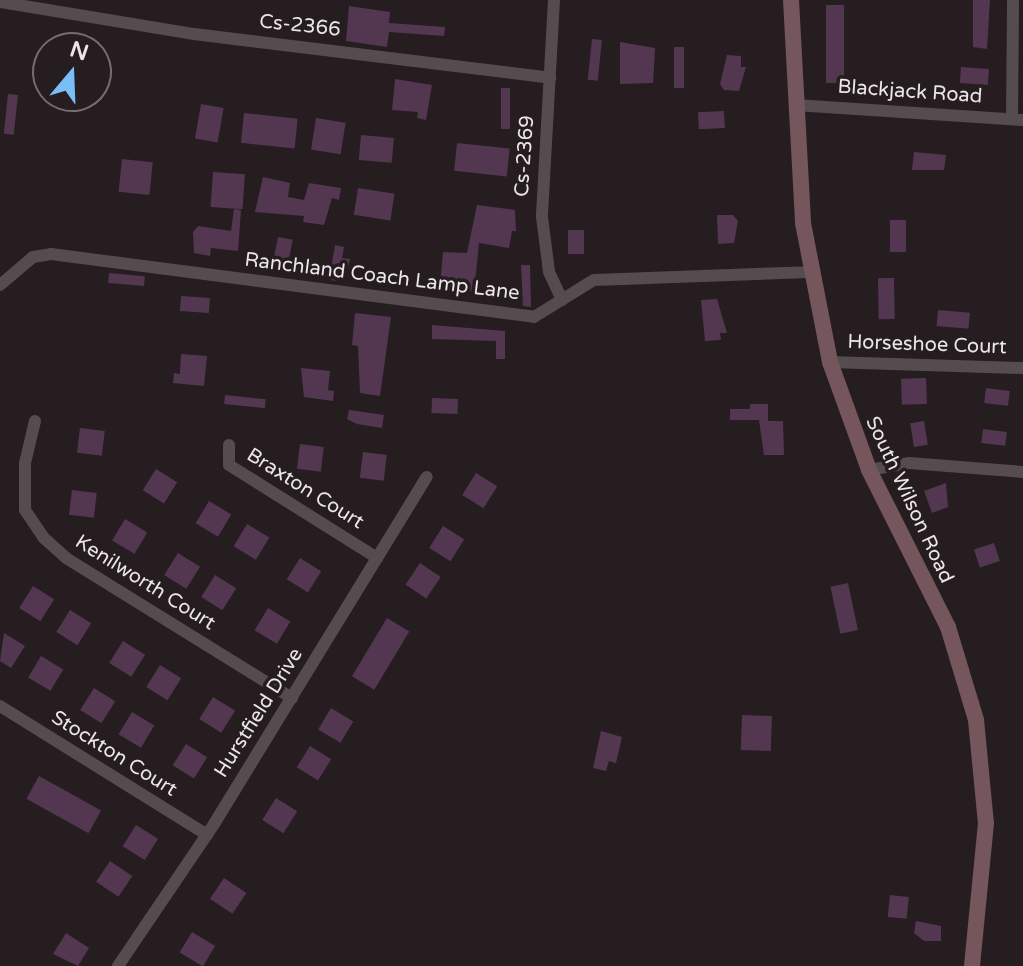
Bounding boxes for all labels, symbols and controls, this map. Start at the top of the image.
street label: Cs-2366 [258,10,342,42]
north arrow [32,32,112,112]
text: N [67,36,92,66]
street label: Blackjack Road [837,75,983,109]
street label: Cs-2369 [510,114,540,198]
street label: Ranchland Coach Lamp Lane [243,248,521,306]
street label: Horseshoe Court [847,330,1007,360]
street label: South Wilson Road [860,413,958,587]
street label: Braxton Court [242,443,368,535]
street label: Kenilworth Court [71,530,219,636]
street label: Hurstfield Drive [210,644,308,782]
street label: Stockton Court [47,706,181,802]

